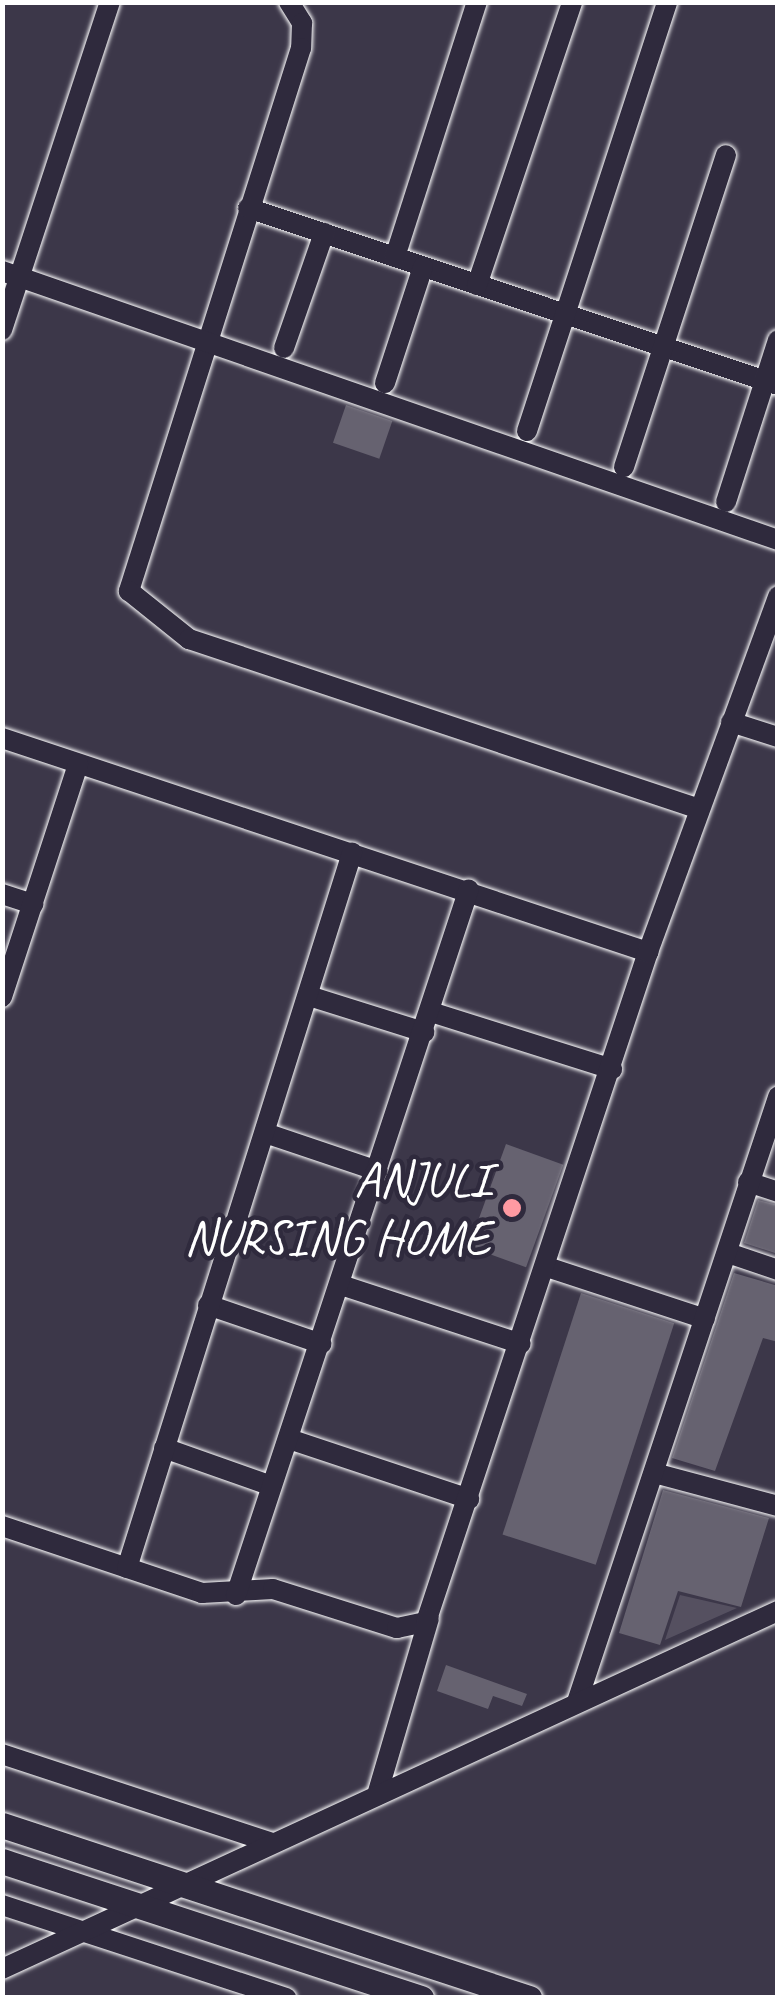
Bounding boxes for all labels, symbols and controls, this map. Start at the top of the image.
place label: ANJULI NURSING HOME [184,1149,490,1266]
marker: ANJULI NURSING HOME [499,1195,525,1221]

